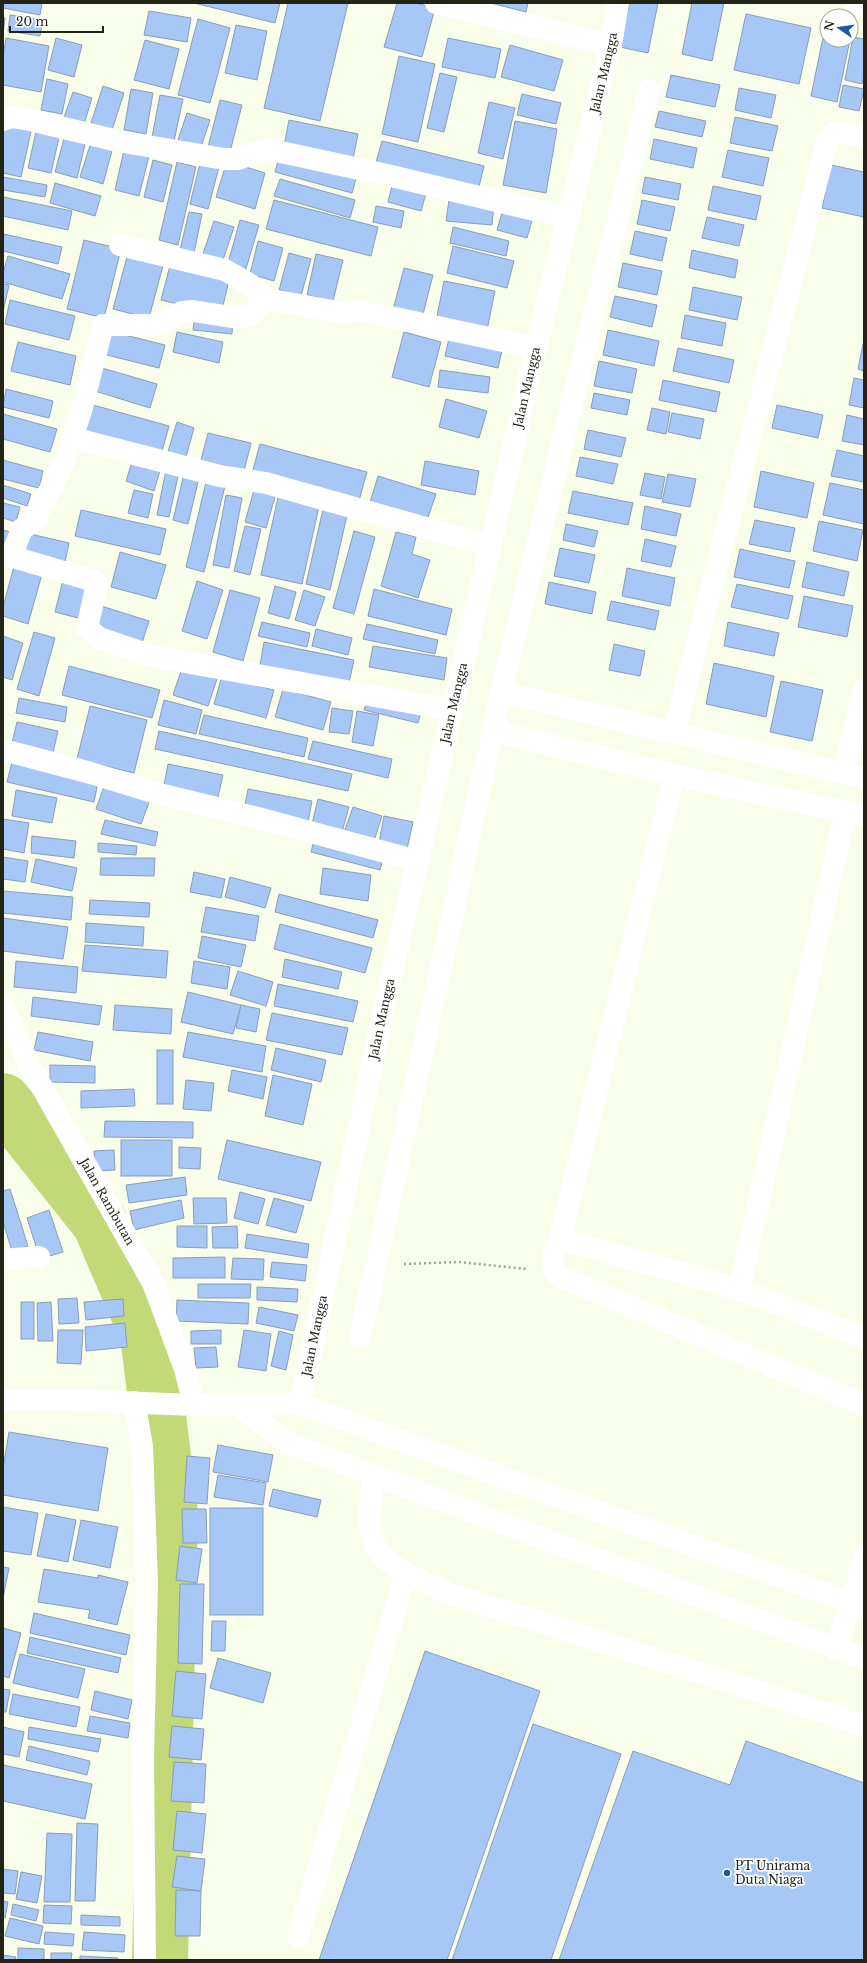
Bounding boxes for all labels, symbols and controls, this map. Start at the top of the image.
scale bar [10,8,103,34]
north arrow [819,8,859,48]
text: 20 m [16,14,48,29]
text: N [821,18,837,32]
street label: Jalan Mangga [586,31,620,116]
street label: Jalan Mangga [509,345,543,431]
street label: Jalan Mangga [437,661,470,747]
street label: Jalan Mangga [365,976,397,1063]
street label: Jalan Rambutan [76,1154,138,1248]
street label: Jalan Mangga [298,1294,330,1380]
place label: PT Unirama Duta Niaga [735,1858,811,1887]
marker: PT Unirama Duta Niaga [722,1868,732,1878]

